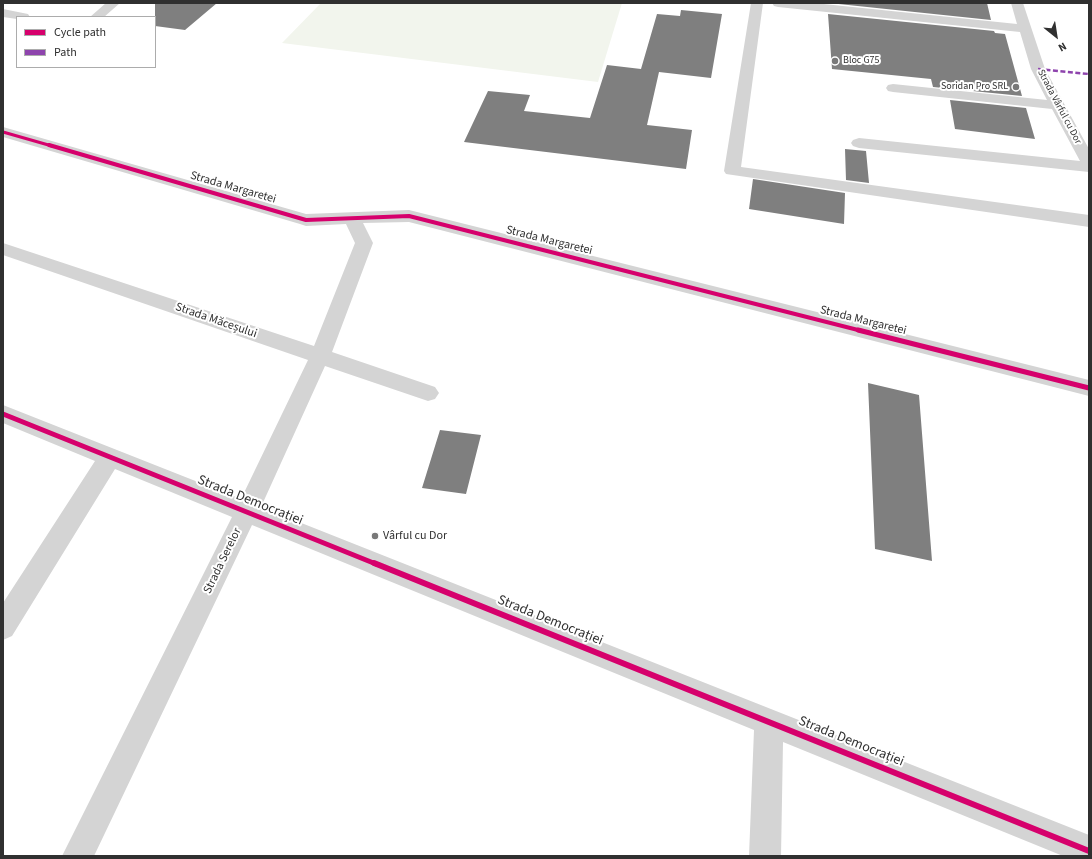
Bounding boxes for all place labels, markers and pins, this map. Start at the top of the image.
place label: Bloc G75 [843,55,880,67]
marker: Bloc G75 [830,56,840,66]
place label: Soridan Pro SRL [941,81,1008,93]
marker: Soridan Pro SRL [1011,82,1021,92]
place label: Vârful cu Dor [383,529,447,543]
marker: Vârful cu Dor [370,531,380,541]

